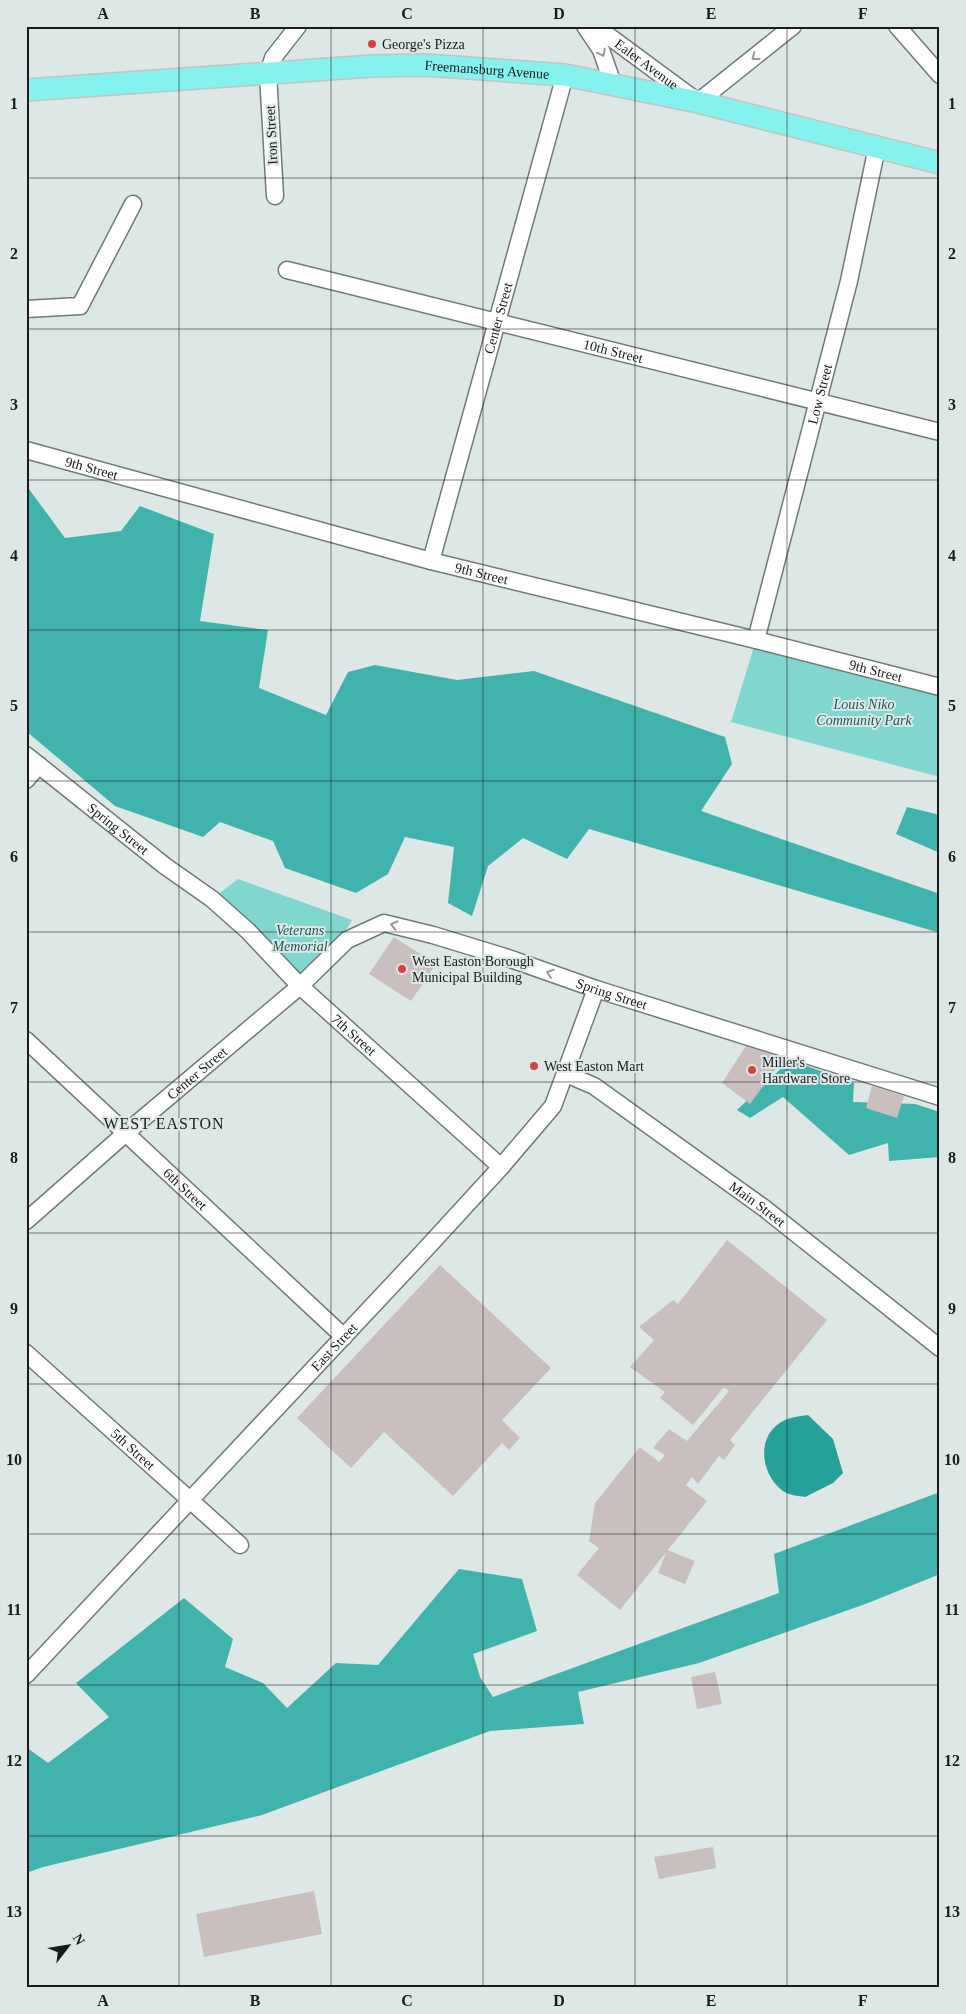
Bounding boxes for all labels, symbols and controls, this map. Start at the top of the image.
text: A [97,5,109,22]
text: B [250,5,261,22]
text: C [401,5,413,22]
text: D [553,5,565,22]
text: E [706,5,716,22]
text: F [858,5,868,22]
street label: Ealer Avenue [612,36,681,93]
place label: George's Pizza [382,37,466,52]
marker: George's Pizza [366,38,378,50]
one-way arrow [596,48,606,57]
one-way arrow [752,51,761,60]
street label: Freemansburg Avenue [424,58,550,82]
text: 1 [10,95,18,112]
text: 1 [948,95,956,112]
street label: Iron Street [262,105,281,165]
text: 2 [10,245,18,262]
text: 2 [948,245,956,262]
street label: Center Street [481,281,515,356]
street label: 10th Street [582,337,645,366]
street label: Low Street [805,362,835,426]
text: 3 [10,396,18,413]
text: 3 [948,396,956,413]
street label: 9th Street [63,454,120,483]
text: 4 [10,547,18,564]
text: 4 [948,547,956,564]
street label: 9th Street [453,560,510,587]
street label: 9th Street [848,657,904,685]
text: 5 [10,697,18,714]
park label: Louis Niko Community Park [816,697,912,728]
text: 5 [948,697,956,714]
street label: Spring Street [84,800,151,858]
text: 6 [10,848,18,865]
text: 6 [948,848,956,865]
one-way arrow [390,920,399,931]
park label: Veterans Memorial [271,923,328,954]
place label: West Easton Borough Municipal Building [412,954,534,985]
marker: West Easton Borough Municipal Building [396,963,408,975]
one-way arrow [546,968,554,978]
street label: Spring Street [574,976,649,1013]
text: 7 [10,999,18,1016]
text: 7 [948,999,956,1016]
street label: 7th Street [329,1011,379,1059]
street label: Center Street [164,1044,230,1103]
place label: Miller's Hardware Store [762,1055,850,1086]
place label: West Easton Mart [544,1059,644,1074]
marker: West Easton Mart [528,1060,540,1072]
marker: Miller's Hardware Store [746,1064,758,1076]
district label: WEST EASTON [103,1115,225,1132]
text: 8 [10,1149,18,1166]
text: 8 [948,1149,956,1166]
street label: 6th Street [160,1165,210,1213]
street label: Main Street [726,1179,788,1230]
text: 9 [10,1300,18,1317]
text: 9 [948,1300,956,1317]
street label: East Street [308,1320,360,1374]
street label: 5th Street [108,1426,158,1473]
text: 10 [6,1451,22,1468]
text: 10 [944,1451,960,1468]
text: 11 [6,1601,22,1618]
text: 11 [944,1601,960,1618]
text: 12 [6,1752,22,1769]
text: 12 [944,1752,960,1769]
text: 13 [6,1903,22,1920]
text: 13 [944,1903,960,1920]
north arrow [42,1922,92,1972]
text: N [70,1931,88,1948]
text: A [97,1992,109,2009]
text: B [250,1992,261,2009]
text: C [401,1992,413,2009]
text: D [553,1992,565,2009]
text: E [706,1992,716,2009]
text: F [858,1992,868,2009]

